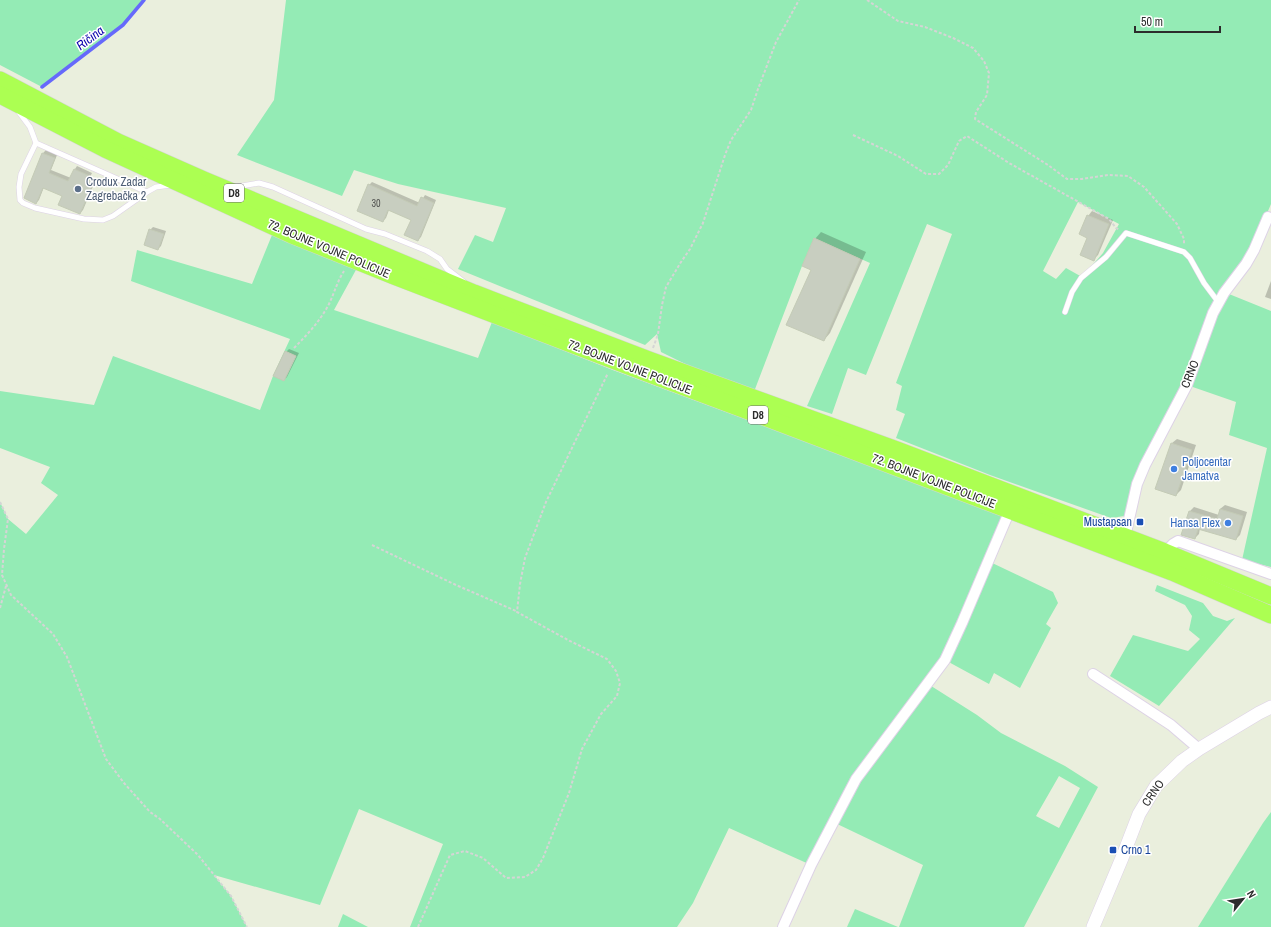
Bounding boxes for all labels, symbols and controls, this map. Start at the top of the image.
scale bar [1135,8,1220,34]
text: 50 m [1141,14,1163,30]
water label: Ričina [73,22,107,54]
place label: Crodux Zadar Zagrebačka 2 [86,174,147,204]
marker: Crodux Zadar Zagrebačka 2 [73,184,83,194]
road number: D8 [224,184,244,202]
house number: 30 [371,197,381,210]
street label: 72. BOJNE VOJNE POLICIJE [265,216,393,282]
street label: 72. BOJNE VOJNE POLICIJE [566,336,694,398]
street label: CRNO [1177,357,1203,390]
road number: D8 [748,406,768,424]
street label: 72. BOJNE VOJNE POLICIJE [870,450,998,512]
place label: Poljocentar Jamatva [1182,454,1232,484]
marker: Poljocentar Jamatva [1169,464,1179,474]
place label: Mustapsan [1084,514,1132,530]
place label: Hansa Flex [1170,515,1220,531]
marker: Mustapsan [1135,517,1145,527]
marker: Hansa Flex [1223,518,1233,528]
street label: CRNO [1138,776,1168,809]
place label: Crno 1 [1121,842,1151,858]
marker: Crno 1 [1108,845,1118,855]
north arrow [1223,879,1263,919]
text: N [1244,888,1259,900]

